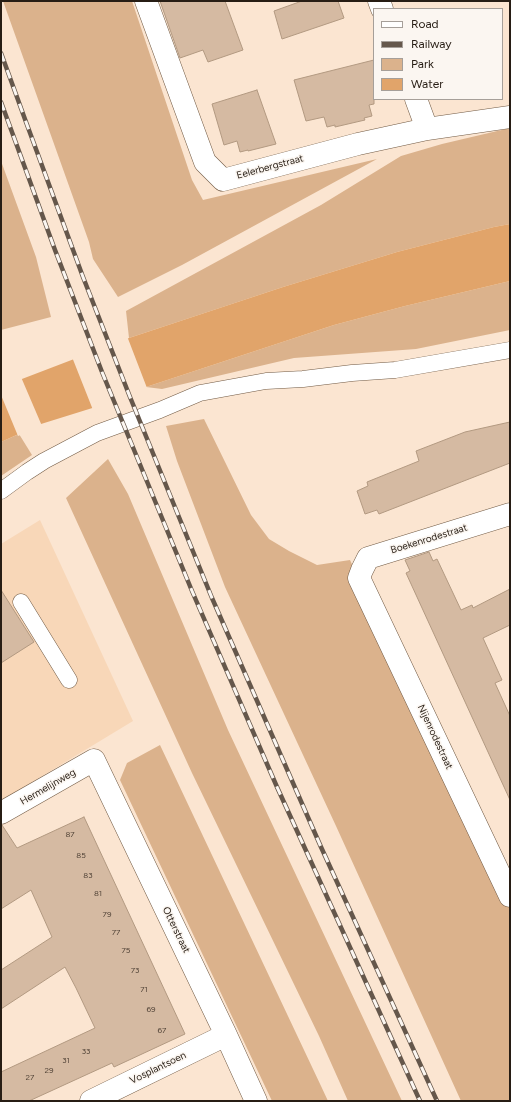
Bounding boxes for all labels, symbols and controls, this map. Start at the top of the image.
legend [373,8,503,100]
text: Road [411,17,439,31]
text: Railway [411,37,452,51]
text: Park [411,57,434,71]
text: Water [411,77,443,91]
street label: Eelerbergstraat [235,152,305,182]
street label: Boekenrodestraat [389,522,469,556]
street label: Nijenrodestraat [415,703,455,771]
street label: Hermelijnweg [18,766,78,808]
house number: 87 [65,830,75,840]
house number: 85 [76,851,86,861]
house number: 83 [83,871,93,881]
house number: 81 [94,889,102,899]
street label: Otterstraat [160,905,192,955]
house number: 79 [103,910,111,920]
house number: 77 [112,928,120,938]
house number: 75 [122,946,130,956]
house number: 73 [131,966,139,976]
house number: 71 [140,985,148,995]
house number: 69 [146,1005,156,1015]
house number: 67 [158,1026,166,1036]
house number: 33 [82,1047,90,1057]
street label: Vosplantsoen [128,1049,188,1087]
house number: 31 [62,1056,70,1066]
house number: 29 [45,1066,53,1076]
house number: 27 [26,1073,34,1083]

